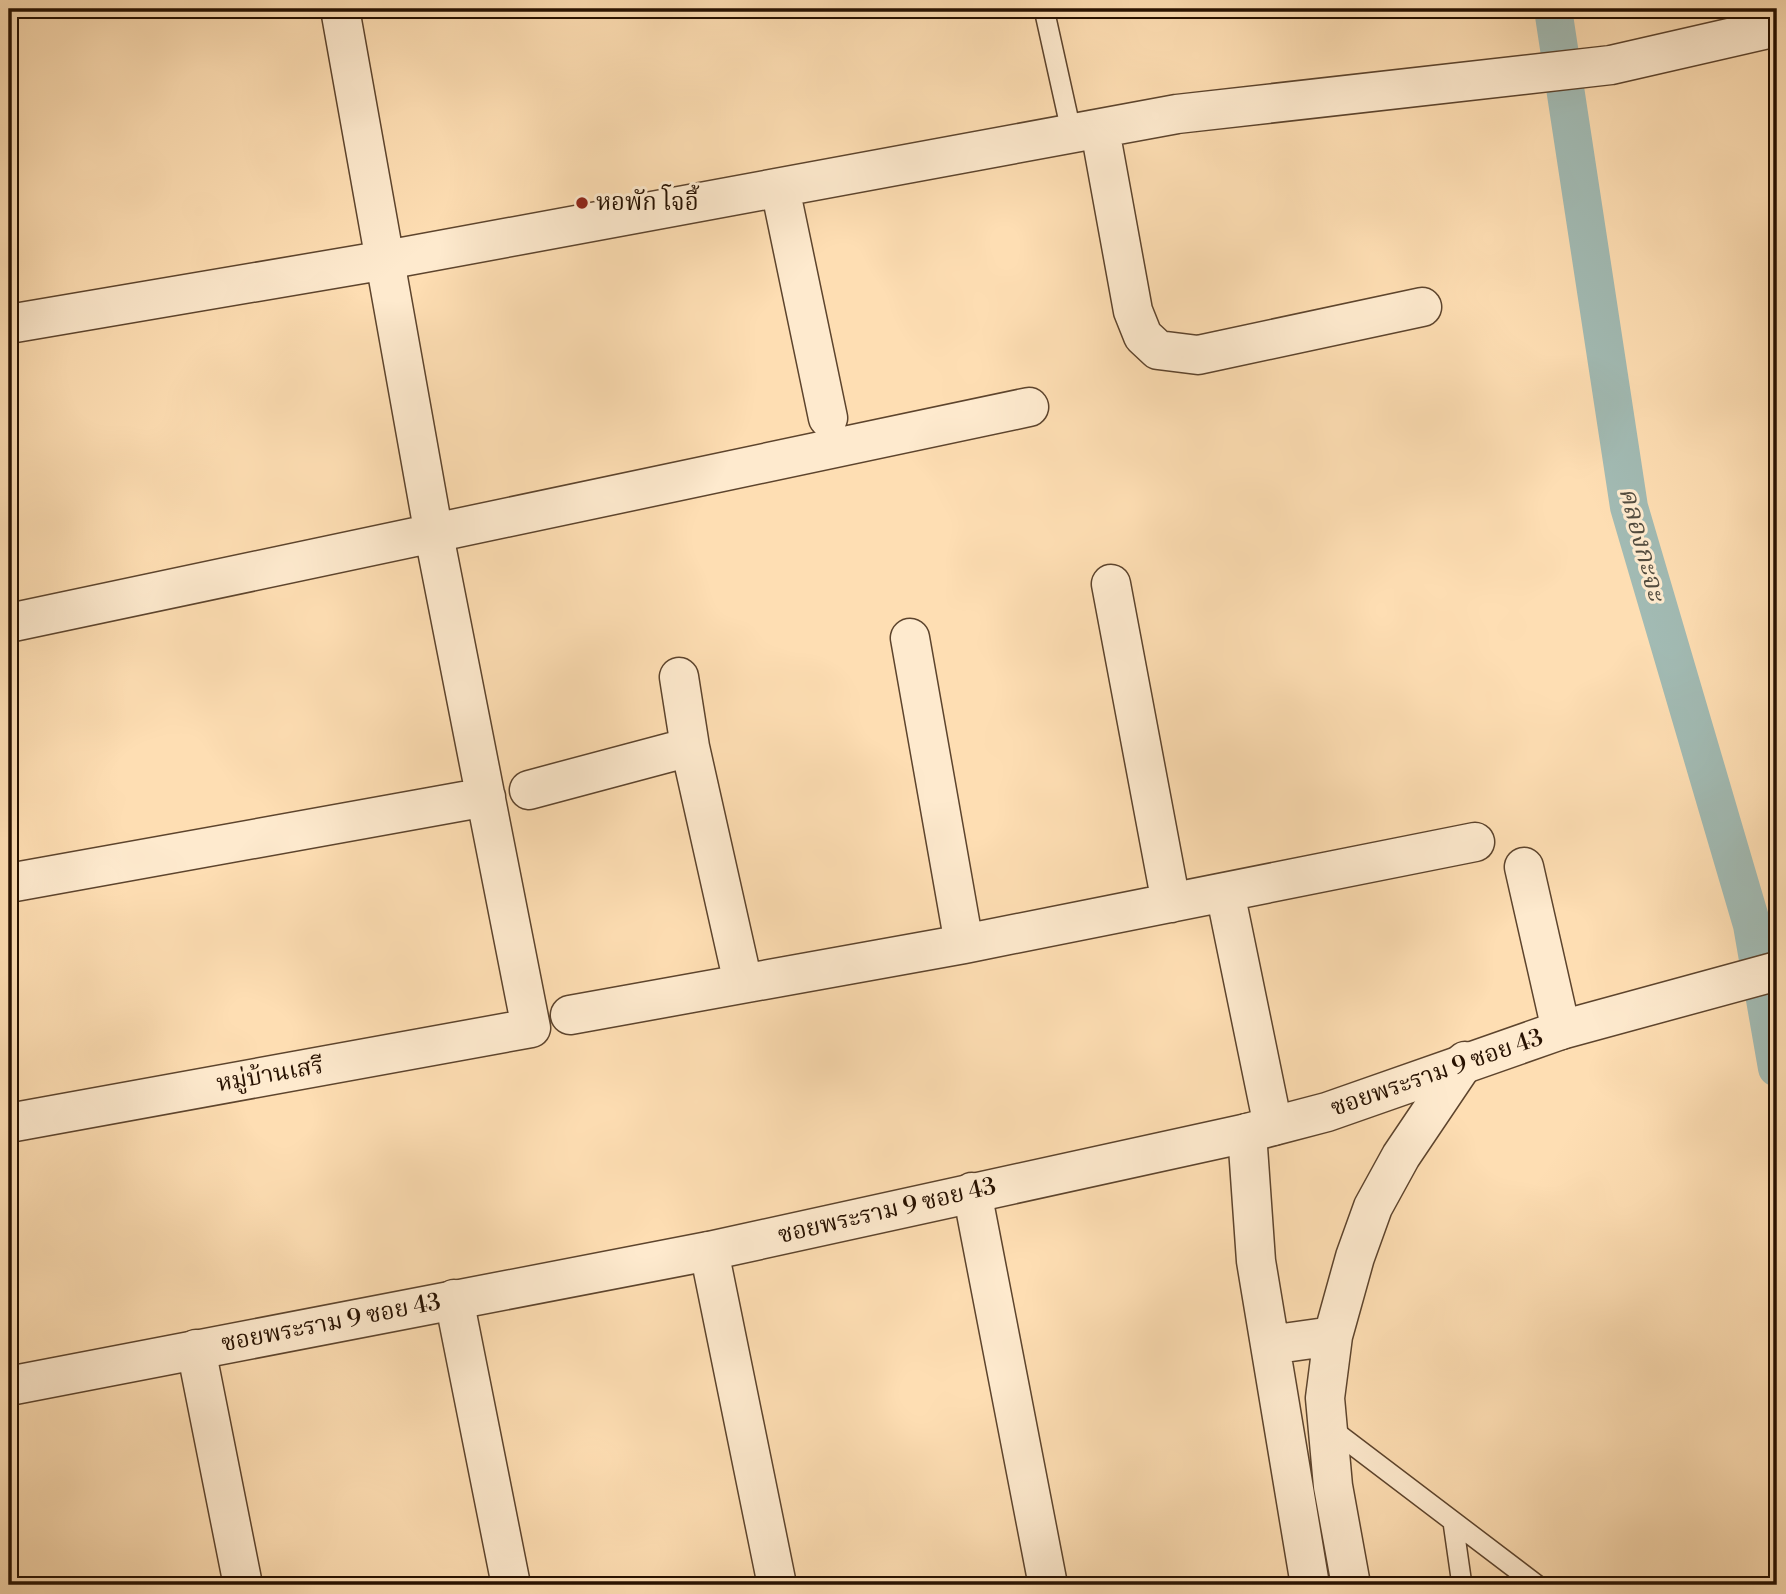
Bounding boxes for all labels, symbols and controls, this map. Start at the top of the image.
place label: หอพัก โจอี้ [596,184,700,218]
marker: หอพัก โจอี้ [574,195,590,211]
water label: คลองกะจะ [1612,484,1673,607]
street label: ซอยพระราม 9 ซอย 43 [1327,1023,1547,1123]
street label: หมู่บ้านเสรี [214,1051,326,1099]
street label: ซอยพระราม 9 ซอย 43 [775,1171,999,1251]
street label: ซอยพระราม 9 ซอย 43 [219,1287,443,1359]

